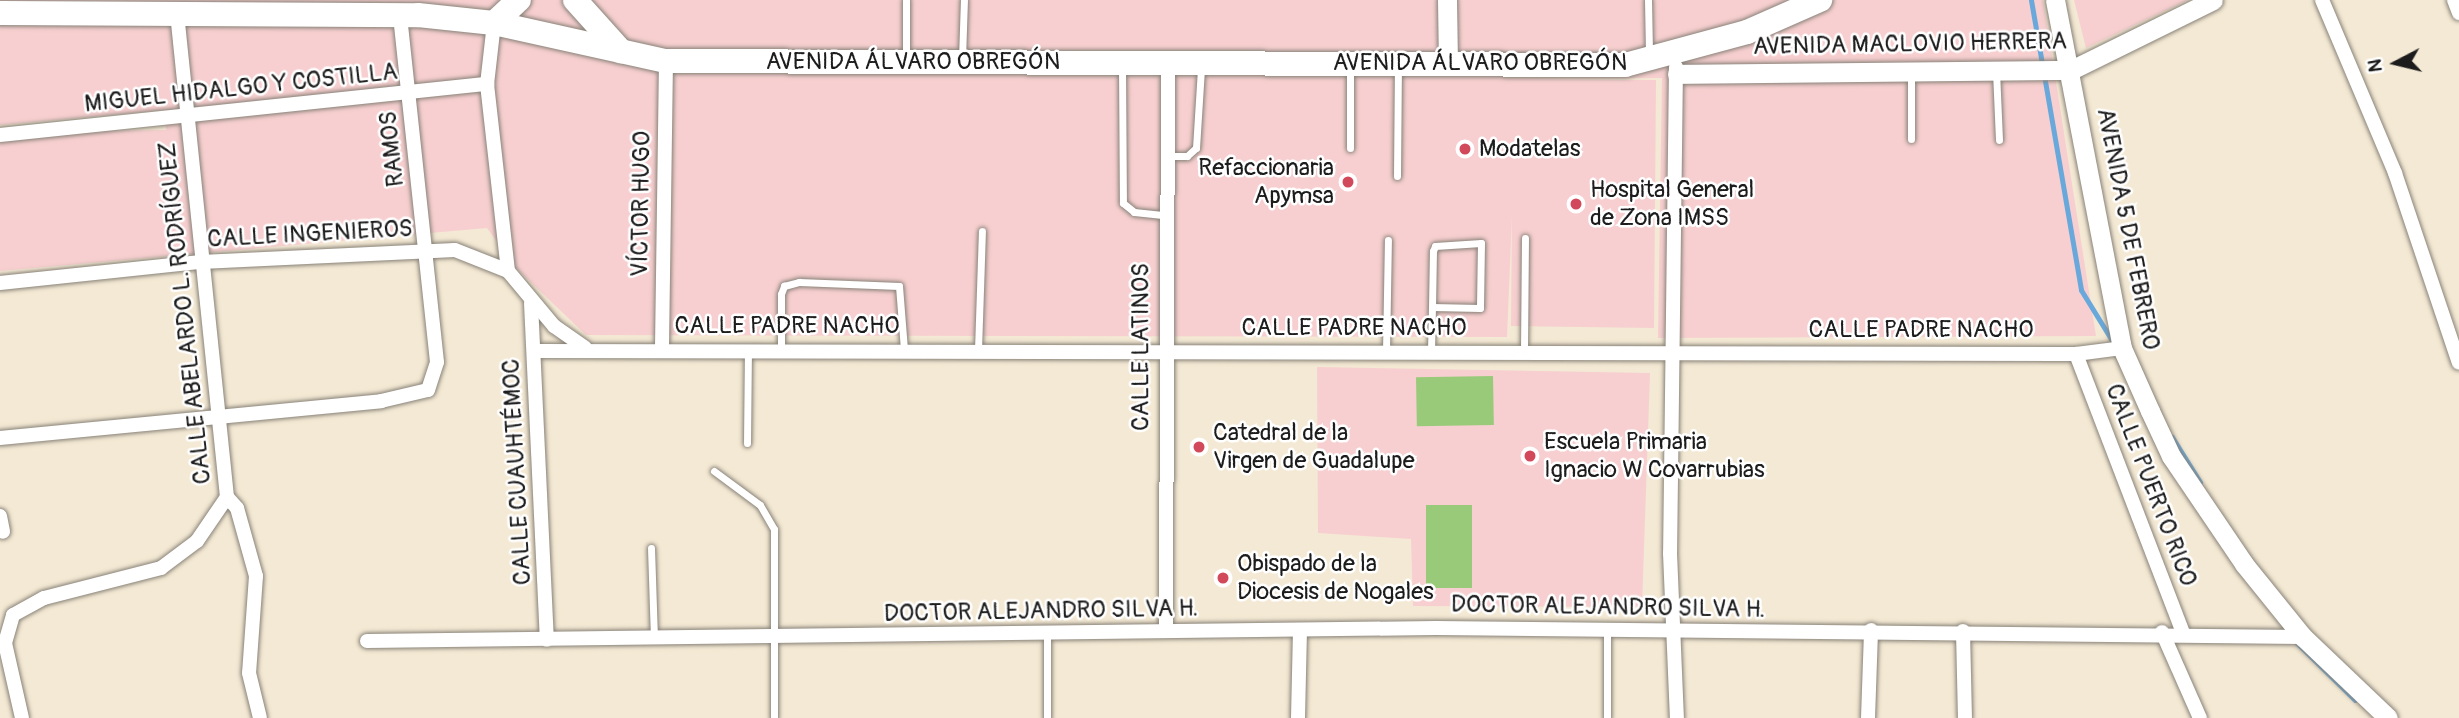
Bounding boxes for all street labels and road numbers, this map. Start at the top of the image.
street label: AVENIDA MACLOVIO HERRERA [1753,27,2067,61]
street label: AVENIDA ÁLVARO OBREGÓN [766,48,1060,76]
street label: AVENIDA ÁLVARO OBREGÓN [1333,49,1627,77]
street label: MIGUEL HIDALGO Y COSTILLA [83,57,399,119]
street label: AVENIDA 5 DE FEBRERO [2090,106,2166,352]
street label: RAMOS [374,110,410,188]
street label: VÍCTOR HUGO [625,131,657,277]
street label: CALLE ABELARDO L. RODRÍGUEZ [153,140,217,486]
street label: CALLE INGENIEROS [207,214,413,254]
street label: CALLE LATINOS [1127,263,1155,431]
street label: CALLE PADRE NACHO [675,312,899,340]
street label: CALLE PADRE NACHO [1242,314,1466,342]
street label: CALLE PADRE NACHO [1809,316,2033,344]
street label: CALLE CUAUHTÉMOC [497,358,537,586]
street label: CALLE PUERTO RICO [2099,380,2203,590]
street label: DOCTOR ALEJANDRO SILVA H. [1451,590,1765,624]
street label: DOCTOR ALEJANDRO SILVA H. [884,594,1198,628]

